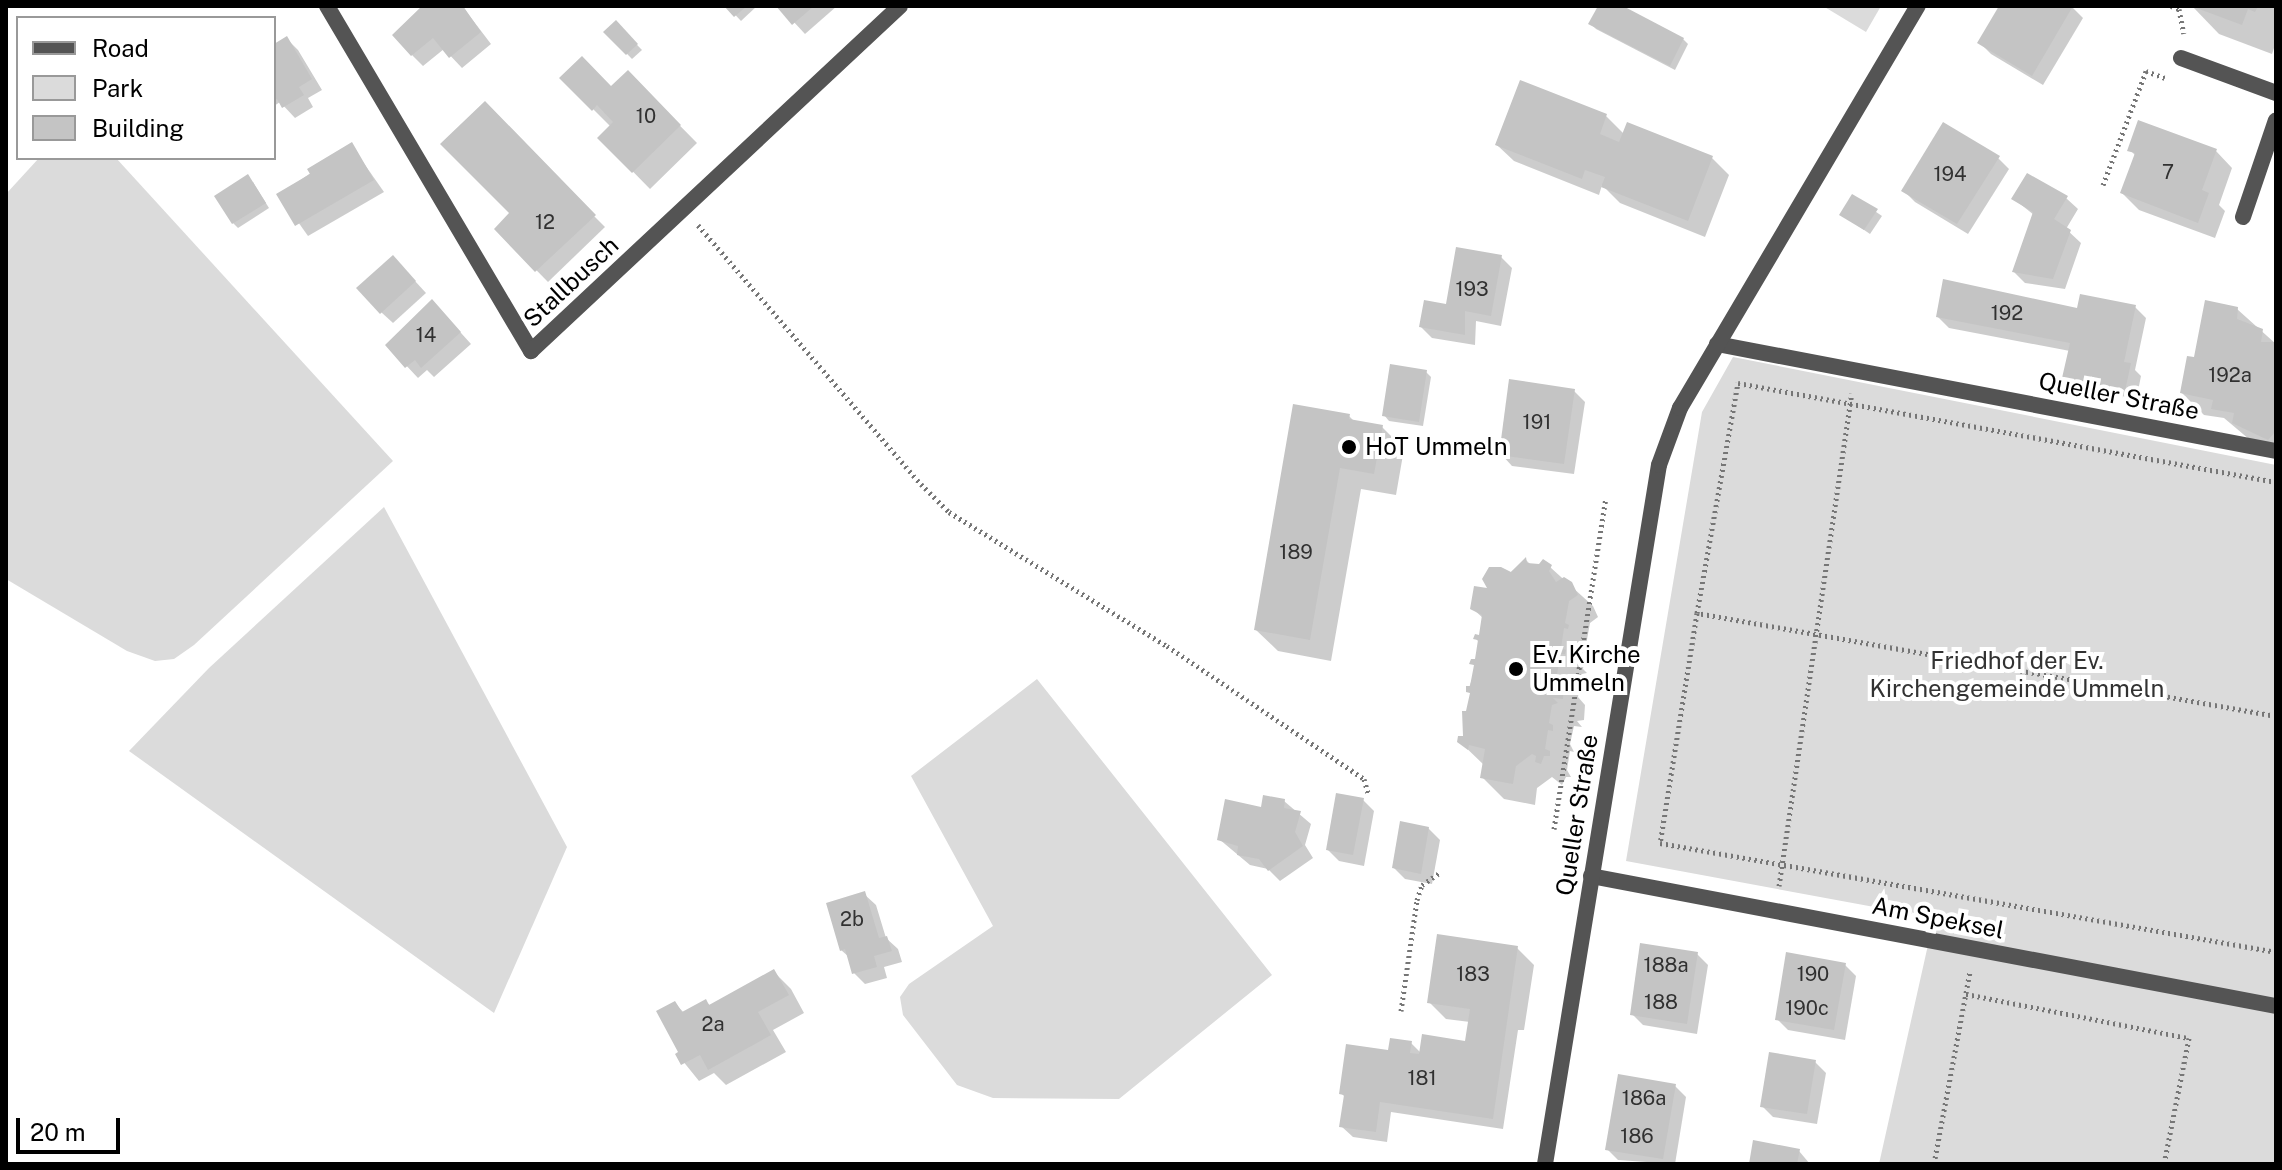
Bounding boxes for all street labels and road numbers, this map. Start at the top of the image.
street label: Stallbusch [518,231,624,333]
street label: Queller Straße [2036,366,2202,426]
street label: Queller Straße [1550,732,1604,898]
street label: Am Speksel [1870,891,2006,945]

